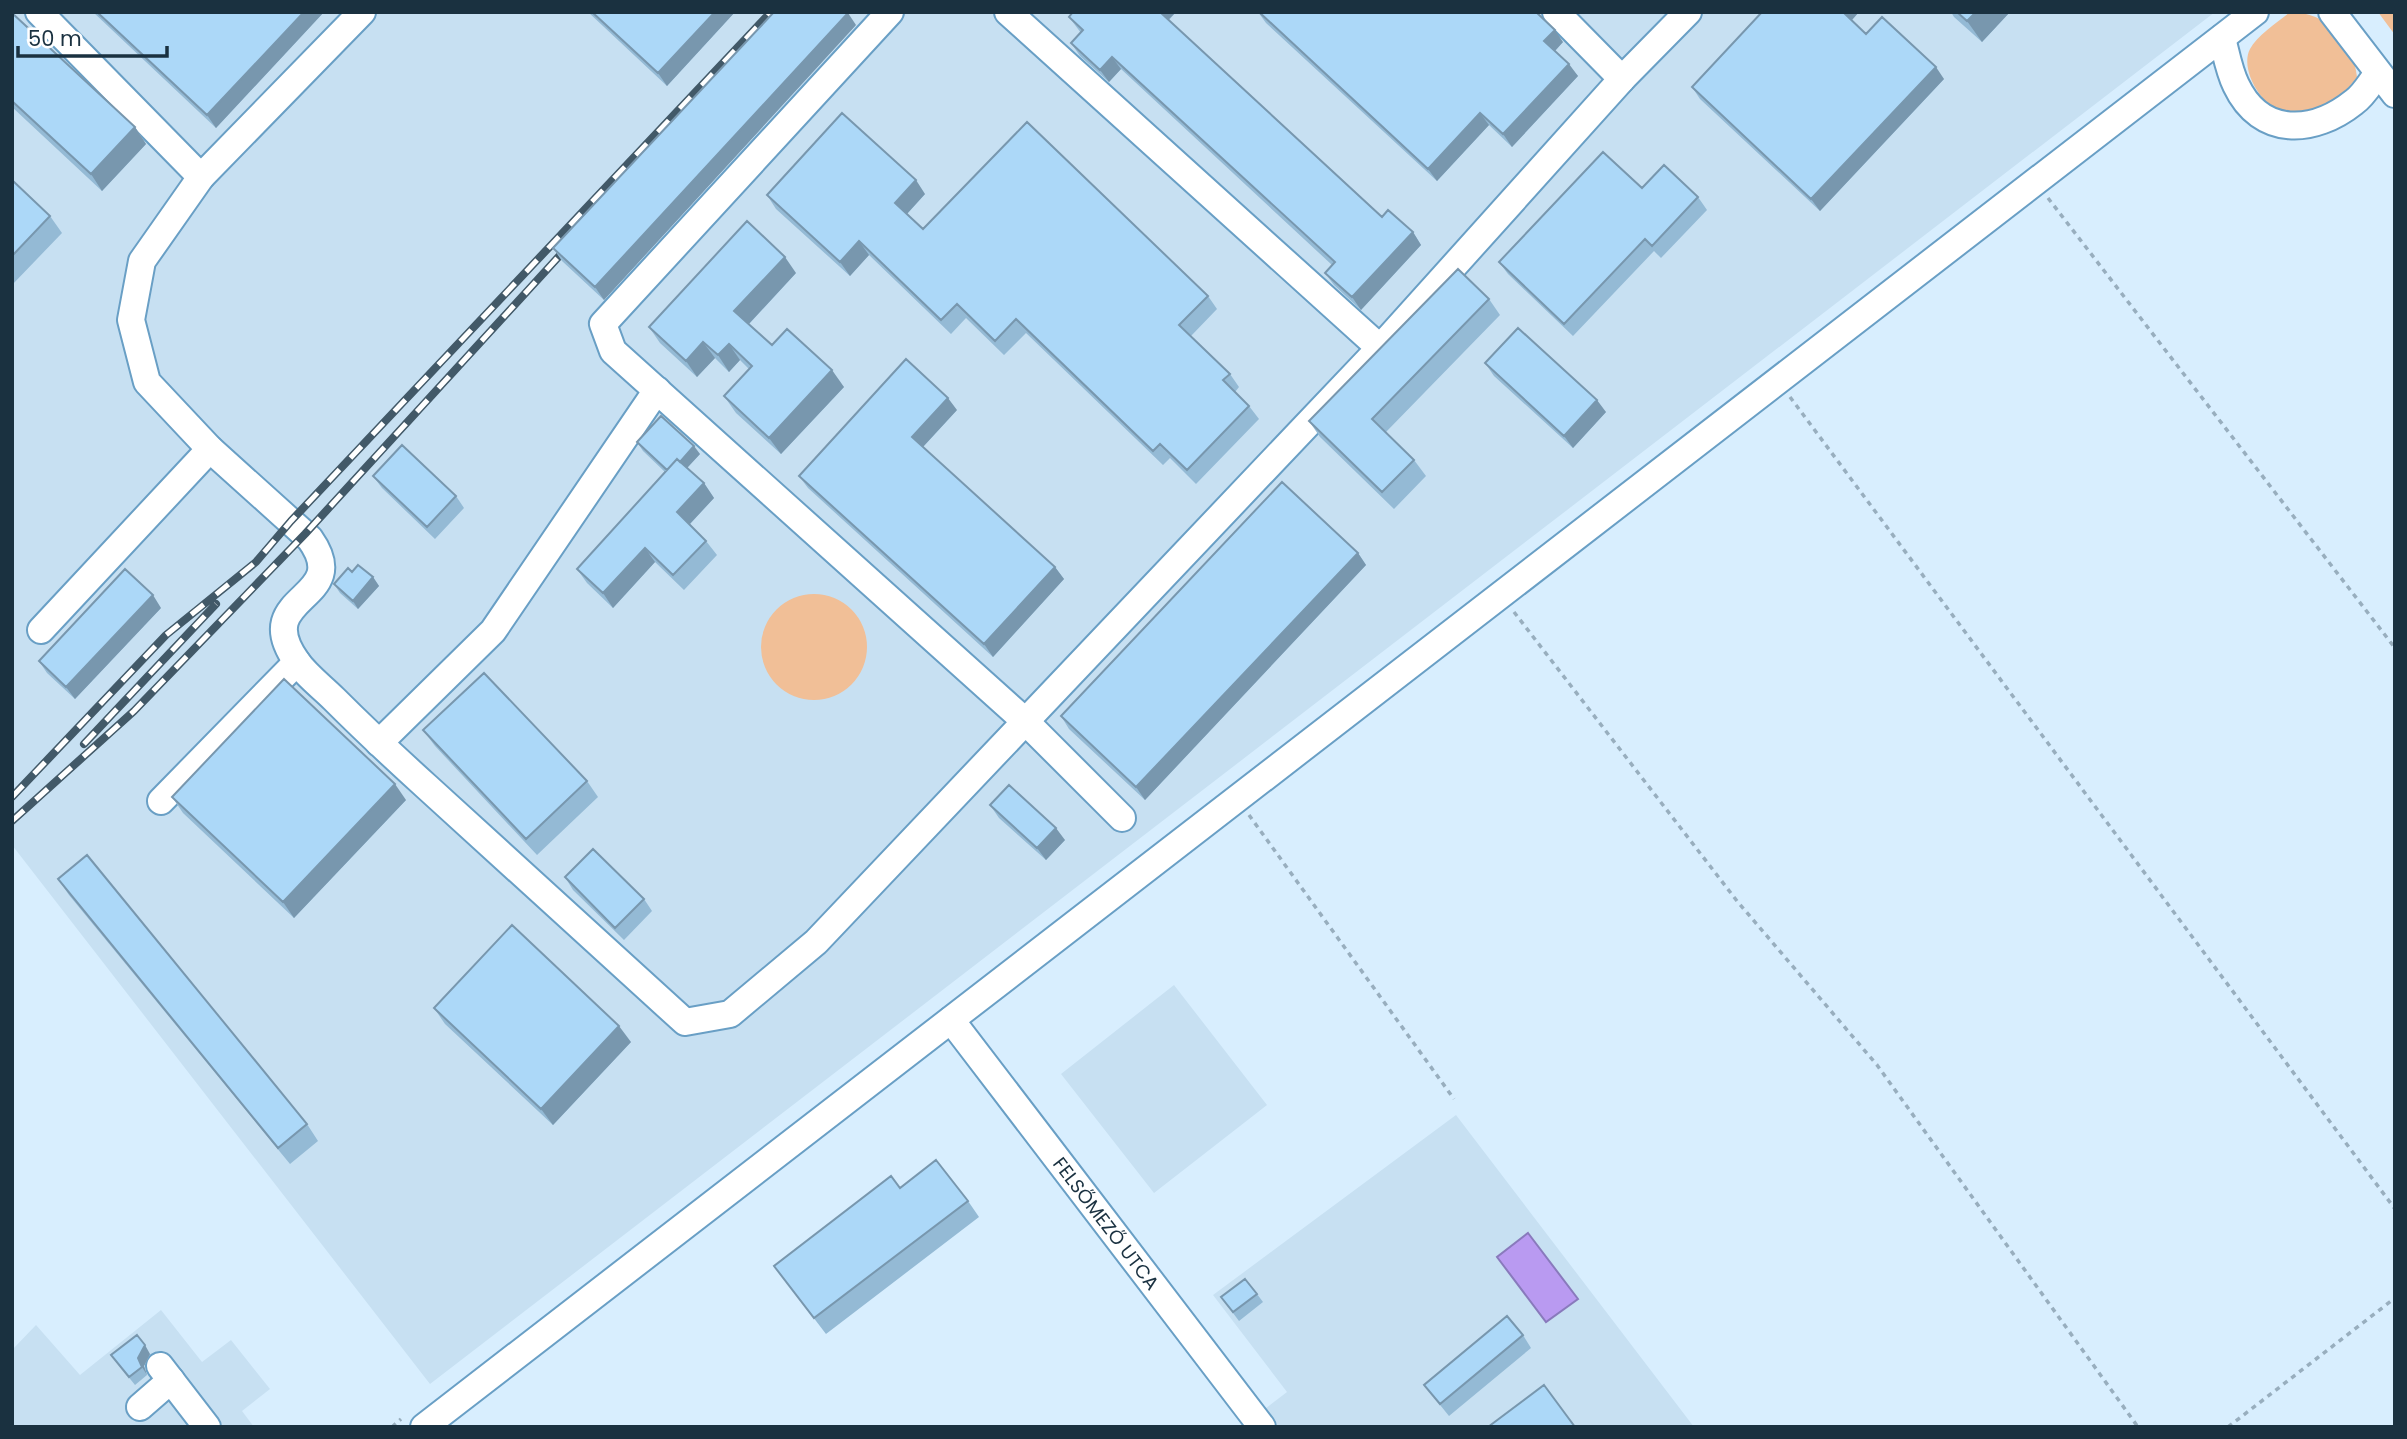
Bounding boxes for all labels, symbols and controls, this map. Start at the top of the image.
scale bar [18,14,166,58]
text: 50 m [28,24,82,53]
street label: FELSŐMEZŐ UTCA [1047,1151,1166,1296]

